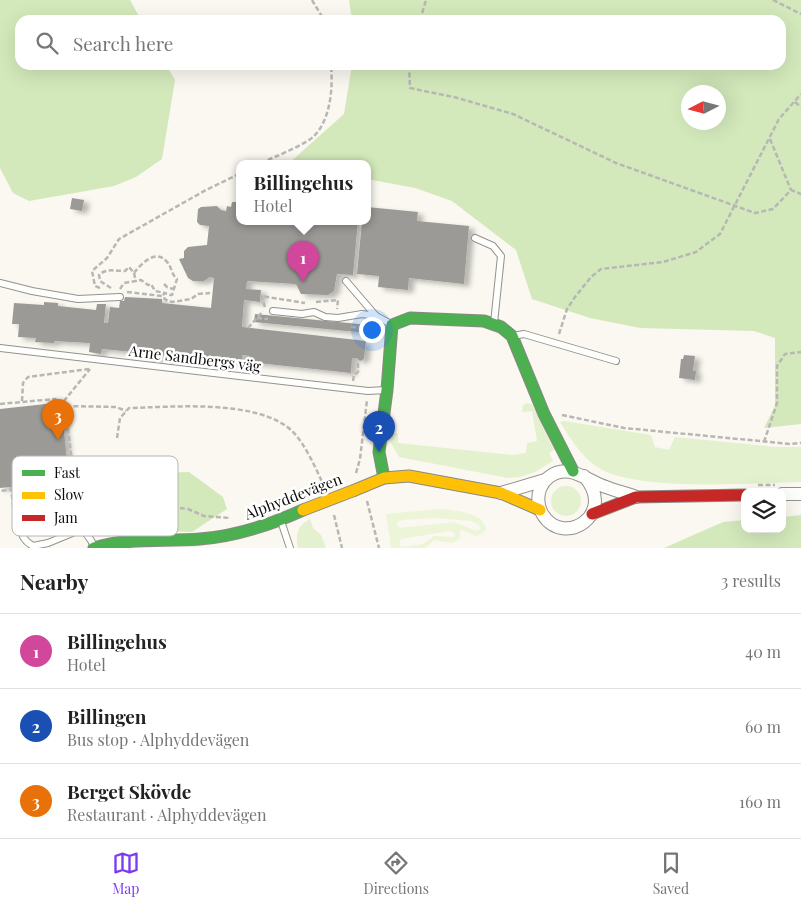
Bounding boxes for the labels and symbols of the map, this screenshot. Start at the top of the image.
north arrow [681,85,726,130]
pin: 1 [287,241,319,282]
your location [359,317,385,343]
street label: Arne Sandbergs väg [127,340,262,376]
pin: 3 [42,399,74,440]
pin: 2 [363,411,395,452]
legend [12,456,178,536]
text: Fast [54,463,81,482]
street label: Alphyddevägen [241,468,344,524]
text: Slow [54,485,84,504]
text: Jam [53,508,78,527]

